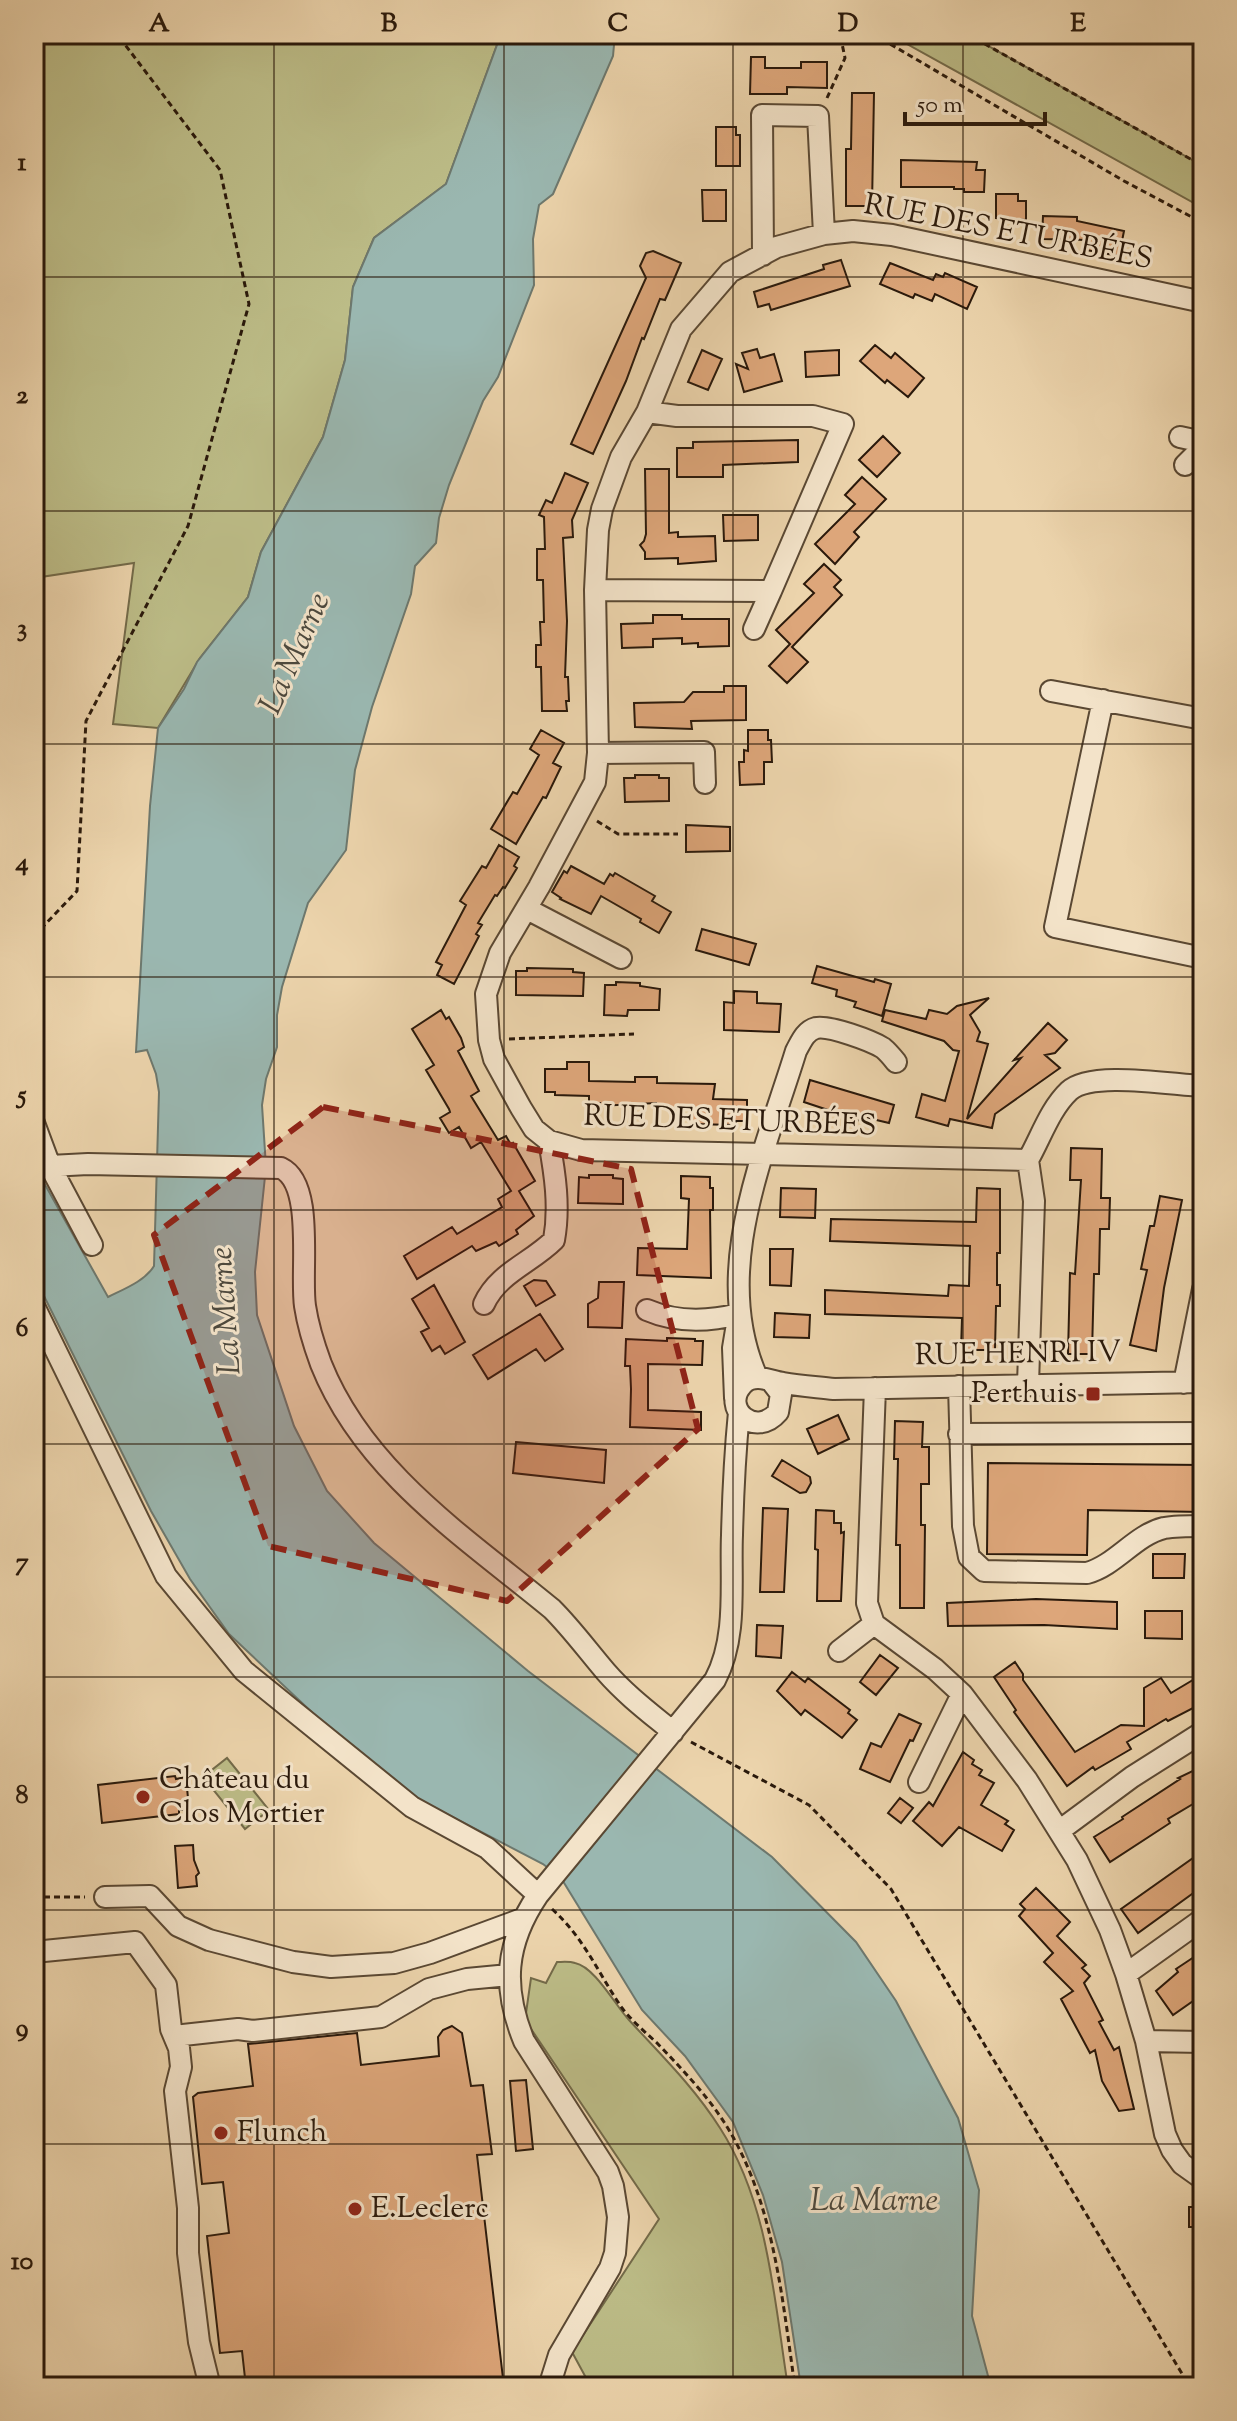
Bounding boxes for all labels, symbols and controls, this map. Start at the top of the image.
text: A [148,6,170,43]
text: B [381,6,398,43]
text: C [608,6,628,43]
text: D [838,6,858,43]
text: E [1070,6,1086,43]
scale bar [905,76,1045,126]
text: 50 m [915,89,963,123]
text: 1 [18,145,27,182]
street label: RUE DES ETURBÉES [860,184,1156,282]
text: 2 [16,378,29,415]
water label: La Marne [249,586,343,722]
text: 3 [17,611,27,648]
text: 4 [14,845,29,882]
text: 5 [16,1078,27,1115]
street label: RUE DES ETURBÉES [583,1095,877,1149]
water label: La Marne [200,1245,254,1377]
text: 6 [16,1311,29,1348]
street label: RUE HENRI IV [914,1332,1122,1378]
place label: Perthuis [971,1373,1077,1416]
marker: Perthuis [1084,1385,1102,1403]
text: 7 [15,1545,29,1582]
place label: Château du Clos Mortier [159,1759,325,1836]
text: 8 [15,1778,29,1815]
marker: Château du Clos Mortier [134,1788,152,1806]
text: 9 [16,2011,29,2048]
place label: Flunch [237,2112,328,2155]
marker: Flunch [212,2124,230,2142]
water label: La Marne [810,2179,938,2225]
place label: E.Leclerc [371,2188,489,2231]
marker: E.Leclerc [346,2200,364,2218]
text: 10 [11,2244,33,2281]

